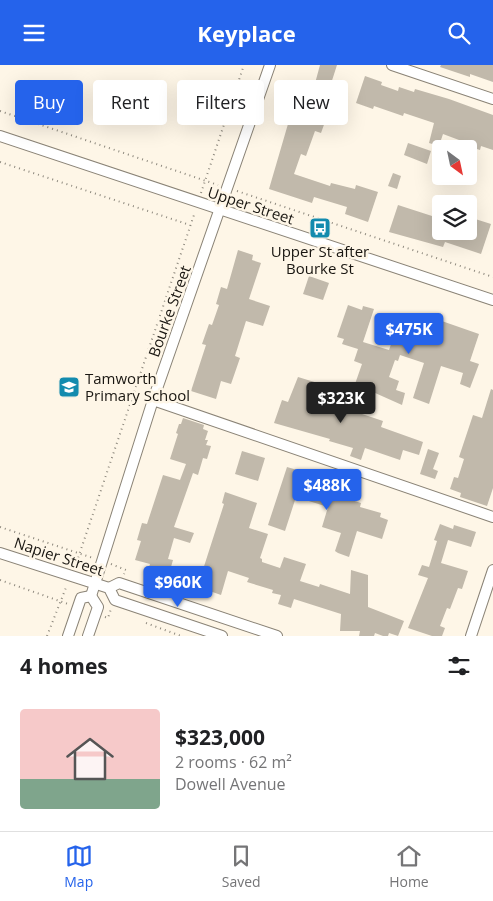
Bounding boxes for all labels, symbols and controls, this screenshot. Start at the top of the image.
text: Keyplace [197,18,296,48]
icon: menu [20,19,48,47]
icon: search [445,19,473,47]
chip: Buy [15,80,83,125]
chip: Rent [93,80,167,125]
chip: Filters [177,80,264,125]
chip: New [274,80,348,125]
north arrow [432,140,478,185]
map controls [432,140,477,240]
street label: Upper Street [205,182,297,228]
button: layers [432,195,477,240]
bus stop icon: Upper St after Bourke St [308,216,332,240]
place label: Upper St after Bourke St [271,241,369,278]
street label: Bourke Street [143,262,195,360]
pin: $475K [374,313,444,355]
text: $475K [385,318,433,340]
place label: Tamworth Primary School [85,368,190,405]
school or university icon: Tamworth Primary School [57,375,81,399]
pin: $323K [306,381,376,424]
text: $323K [317,387,365,409]
pin: $488K [292,469,362,511]
text: $488K [303,474,351,496]
street label: Napier Street [12,532,106,580]
pin: $960K [143,565,213,608]
text: $960K [154,571,202,593]
text: 4 homes [20,652,108,680]
icon: filters [445,652,473,680]
text: $323,000 [175,723,265,751]
icon: home [60,729,120,789]
text: 2 rooms · 62 m² [175,751,292,773]
text: Dowell Avenue [175,773,286,795]
tab: Map [64,842,93,891]
tab: Saved [222,842,261,891]
tab: Home [389,842,429,891]

